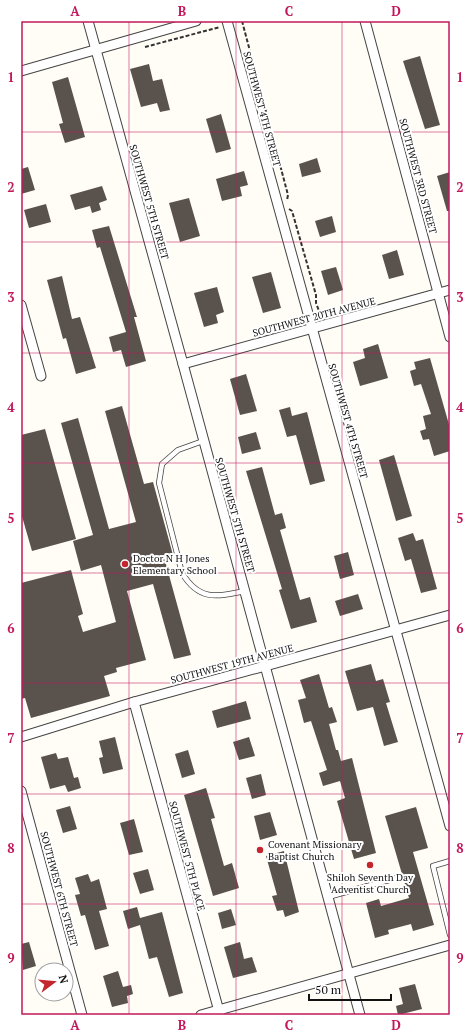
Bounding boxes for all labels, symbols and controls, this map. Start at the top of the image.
text: A [70,2,80,20]
text: B [178,2,186,20]
text: C [285,2,293,20]
text: D [391,2,401,20]
street label: SOUTHWEST 4TH STREET [240,50,284,168]
text: 1 [7,68,15,86]
text: 1 [456,68,464,86]
street label: SOUTHWEST 3RD STREET [396,117,440,235]
street label: SOUTHWEST 5TH STREET [126,143,172,261]
text: 2 [7,178,15,196]
text: 2 [456,178,464,196]
text: 3 [7,288,15,306]
text: 3 [456,288,464,306]
street label: SOUTHWEST 20TH AVENUE [251,294,377,340]
street label: SOUTHWEST 4TH STREET [325,362,371,480]
text: 4 [7,398,15,416]
text: 4 [456,398,464,416]
street label: SOUTHWEST 5TH STREET [212,456,258,574]
text: 5 [7,509,15,527]
text: 5 [456,509,464,527]
place label: Doctor N H Jones Elementary School [133,552,217,577]
marker: Doctor N H Jones Elementary School [120,559,130,569]
text: 6 [7,619,15,637]
text: 6 [456,619,464,637]
street label: SOUTHWEST 19TH AVENUE [169,641,295,687]
text: 7 [7,729,15,747]
text: 7 [456,729,464,747]
street label: SOUTHWEST 5TH PLACE [166,800,208,913]
street label: SOUTHWEST 6TH STREET [37,830,81,948]
place label: Covenant Missionary Baptist Church [268,838,362,863]
text: 8 [7,839,15,857]
text: 8 [456,839,464,857]
marker: Covenant Missionary Baptist Church [255,845,265,855]
marker: Shiloh Seventh Day Adventist Church [365,860,375,870]
place label: Shiloh Seventh Day Adventist Church [327,871,414,896]
text: 9 [7,949,15,967]
text: 9 [456,949,464,967]
north arrow [34,962,74,1002]
text: N [56,973,72,986]
scale bar [309,976,391,1002]
text: 50 m [315,982,342,997]
text: A [70,1016,80,1034]
text: B [178,1016,186,1034]
text: C [285,1016,293,1034]
text: D [391,1016,401,1034]

